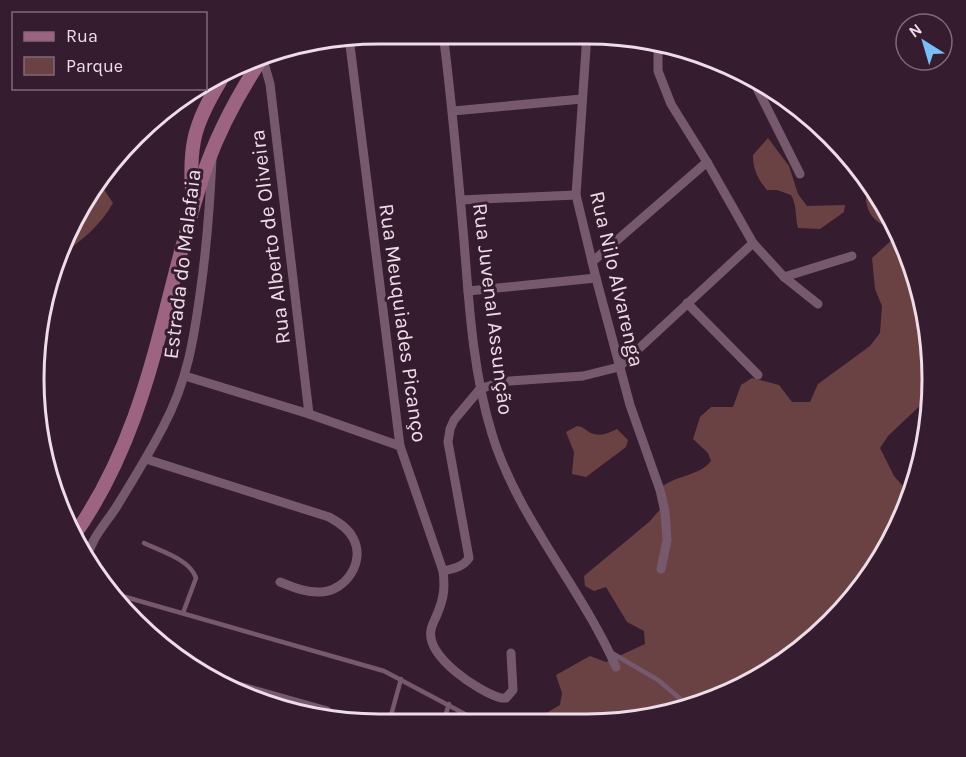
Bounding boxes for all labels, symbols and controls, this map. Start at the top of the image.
legend [12,12,207,90]
north arrow [894,12,954,72]
text: N [905,19,926,41]
text: Rua [66,25,98,47]
text: Parque [66,55,123,77]
street label: Rua Alberto de Oliveira [245,128,295,346]
street label: Estrada do Malafaia [158,168,206,360]
street label: Rua Nilo Alvarenga [585,189,649,369]
street label: Rua Meuquiades Picanço [374,202,432,444]
street label: Rua Juvenal Assunção [468,202,518,416]

